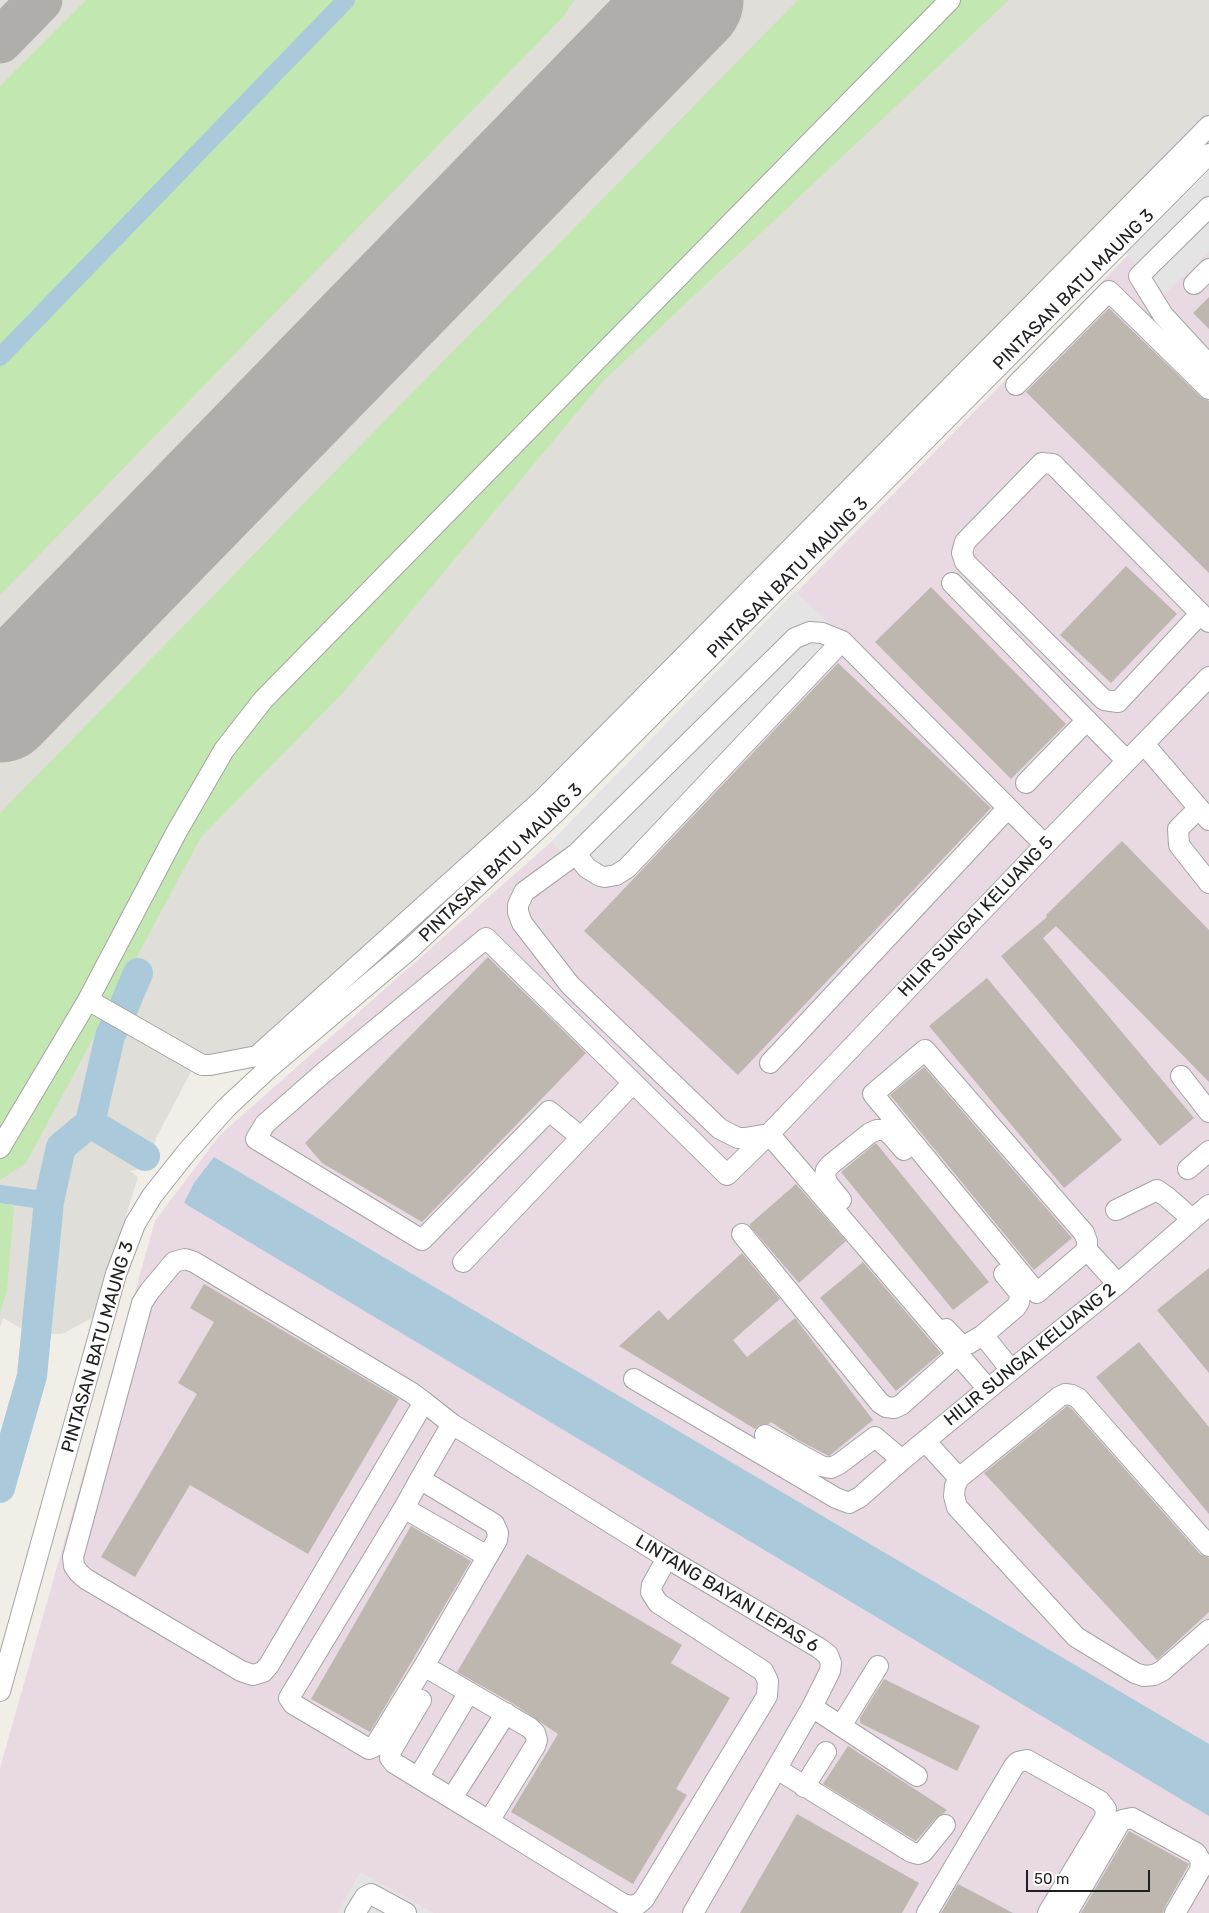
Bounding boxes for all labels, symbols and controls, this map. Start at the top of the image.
street label: PINTASAN BATU MAUNG 3 [989,205,1159,375]
street label: PINTASAN BATU MAUNG 3 [703,493,873,663]
street label: PINTASAN BATU MAUNG 3 [415,779,587,947]
street label: HILIR SUNGAI KELUANG 5 [894,832,1058,1002]
street label: PINTASAN BATU MAUNG 3 [57,1239,139,1455]
street label: HILIR SUNGAI KELUANG 2 [940,1279,1120,1431]
street label: LINTANG BAYAN LEPAS 6 [631,1531,823,1657]
scale bar [1029,1860,1153,1892]
text: 50 m [1034,1870,1069,1888]

